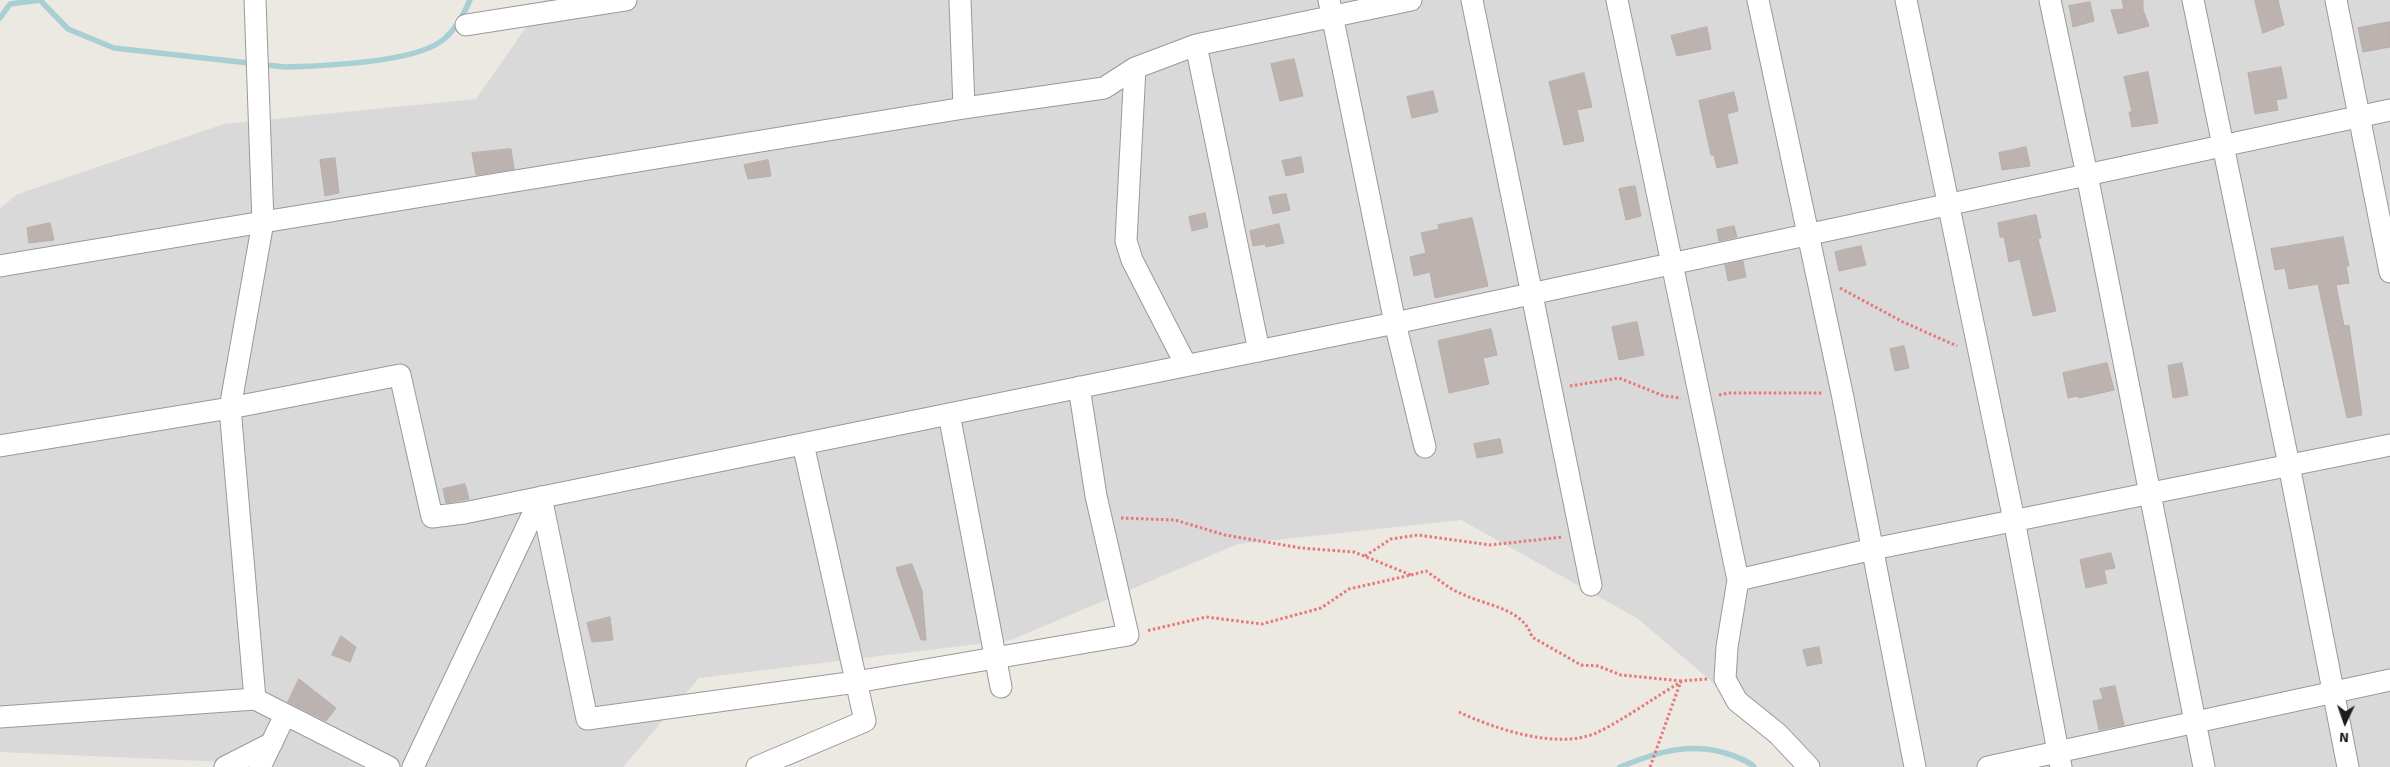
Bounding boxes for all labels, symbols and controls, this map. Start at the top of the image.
north arrow [2320,697,2370,747]
text: N [2339,729,2350,746]

